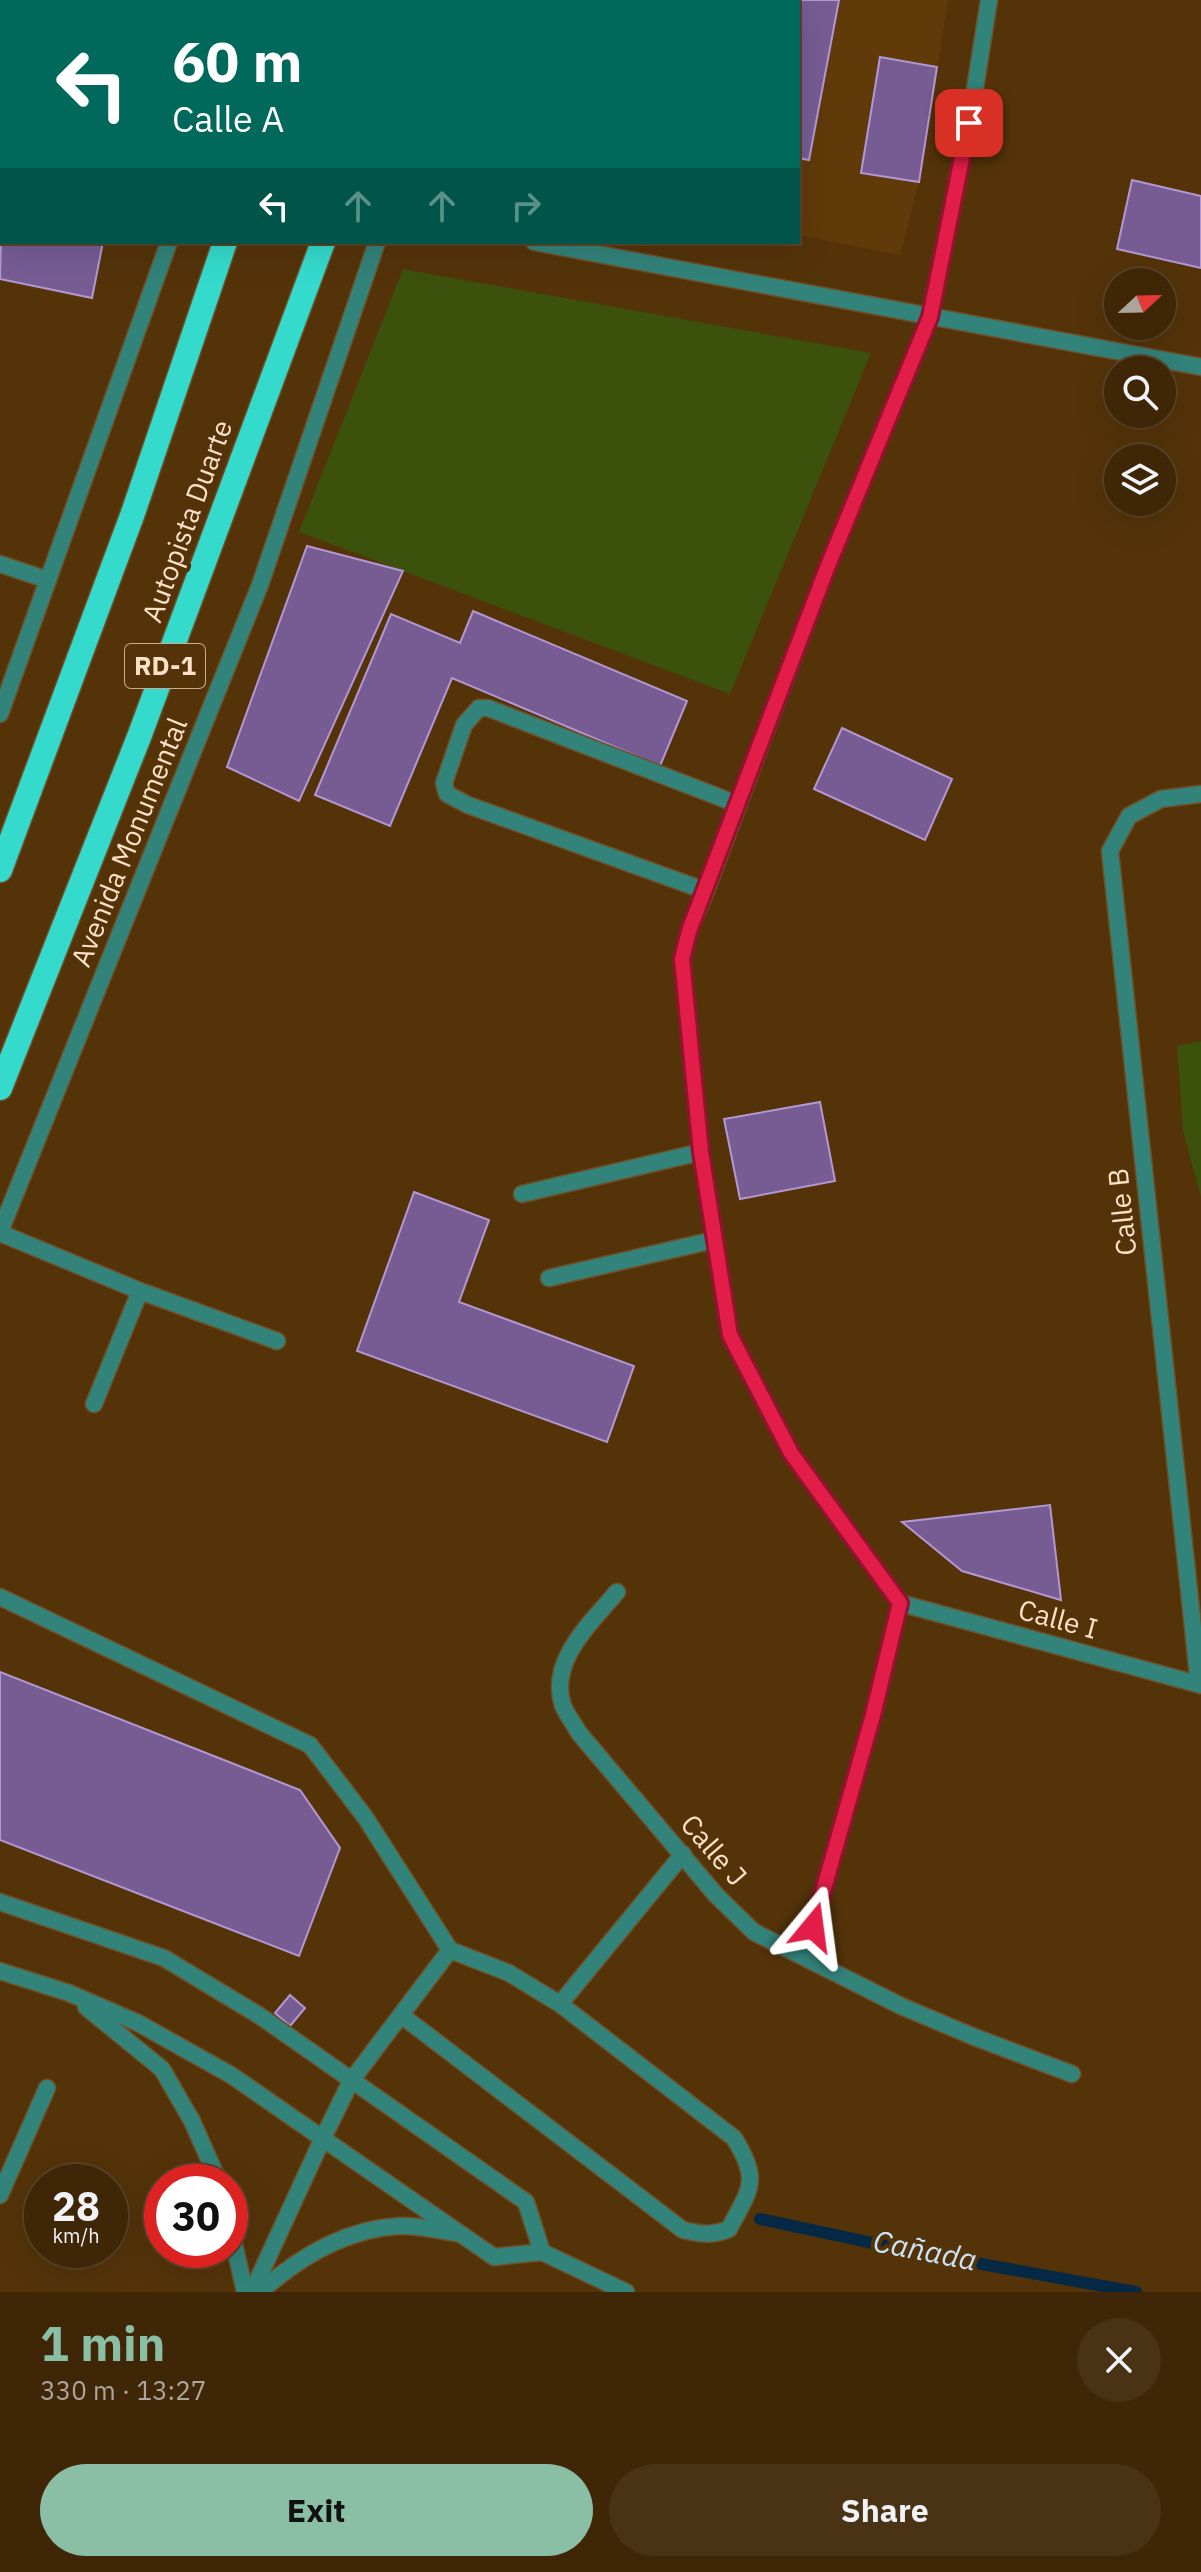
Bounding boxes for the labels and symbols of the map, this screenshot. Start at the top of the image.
pin [935,89,1003,157]
north arrow [1104,268,1176,340]
street label: Autopista Duarte [133,415,240,627]
road number: RD-1 [125,644,205,688]
street label: Avenida Monumental [62,712,195,972]
street label: Calle B [1099,1167,1144,1258]
street label: Calle I [1014,1590,1102,1647]
street label: Calle J [673,1806,756,1893]
position arrow [771,1885,855,1969]
speed limit sign: 30 [144,2164,248,2268]
water label: Cañada [870,2220,980,2279]

